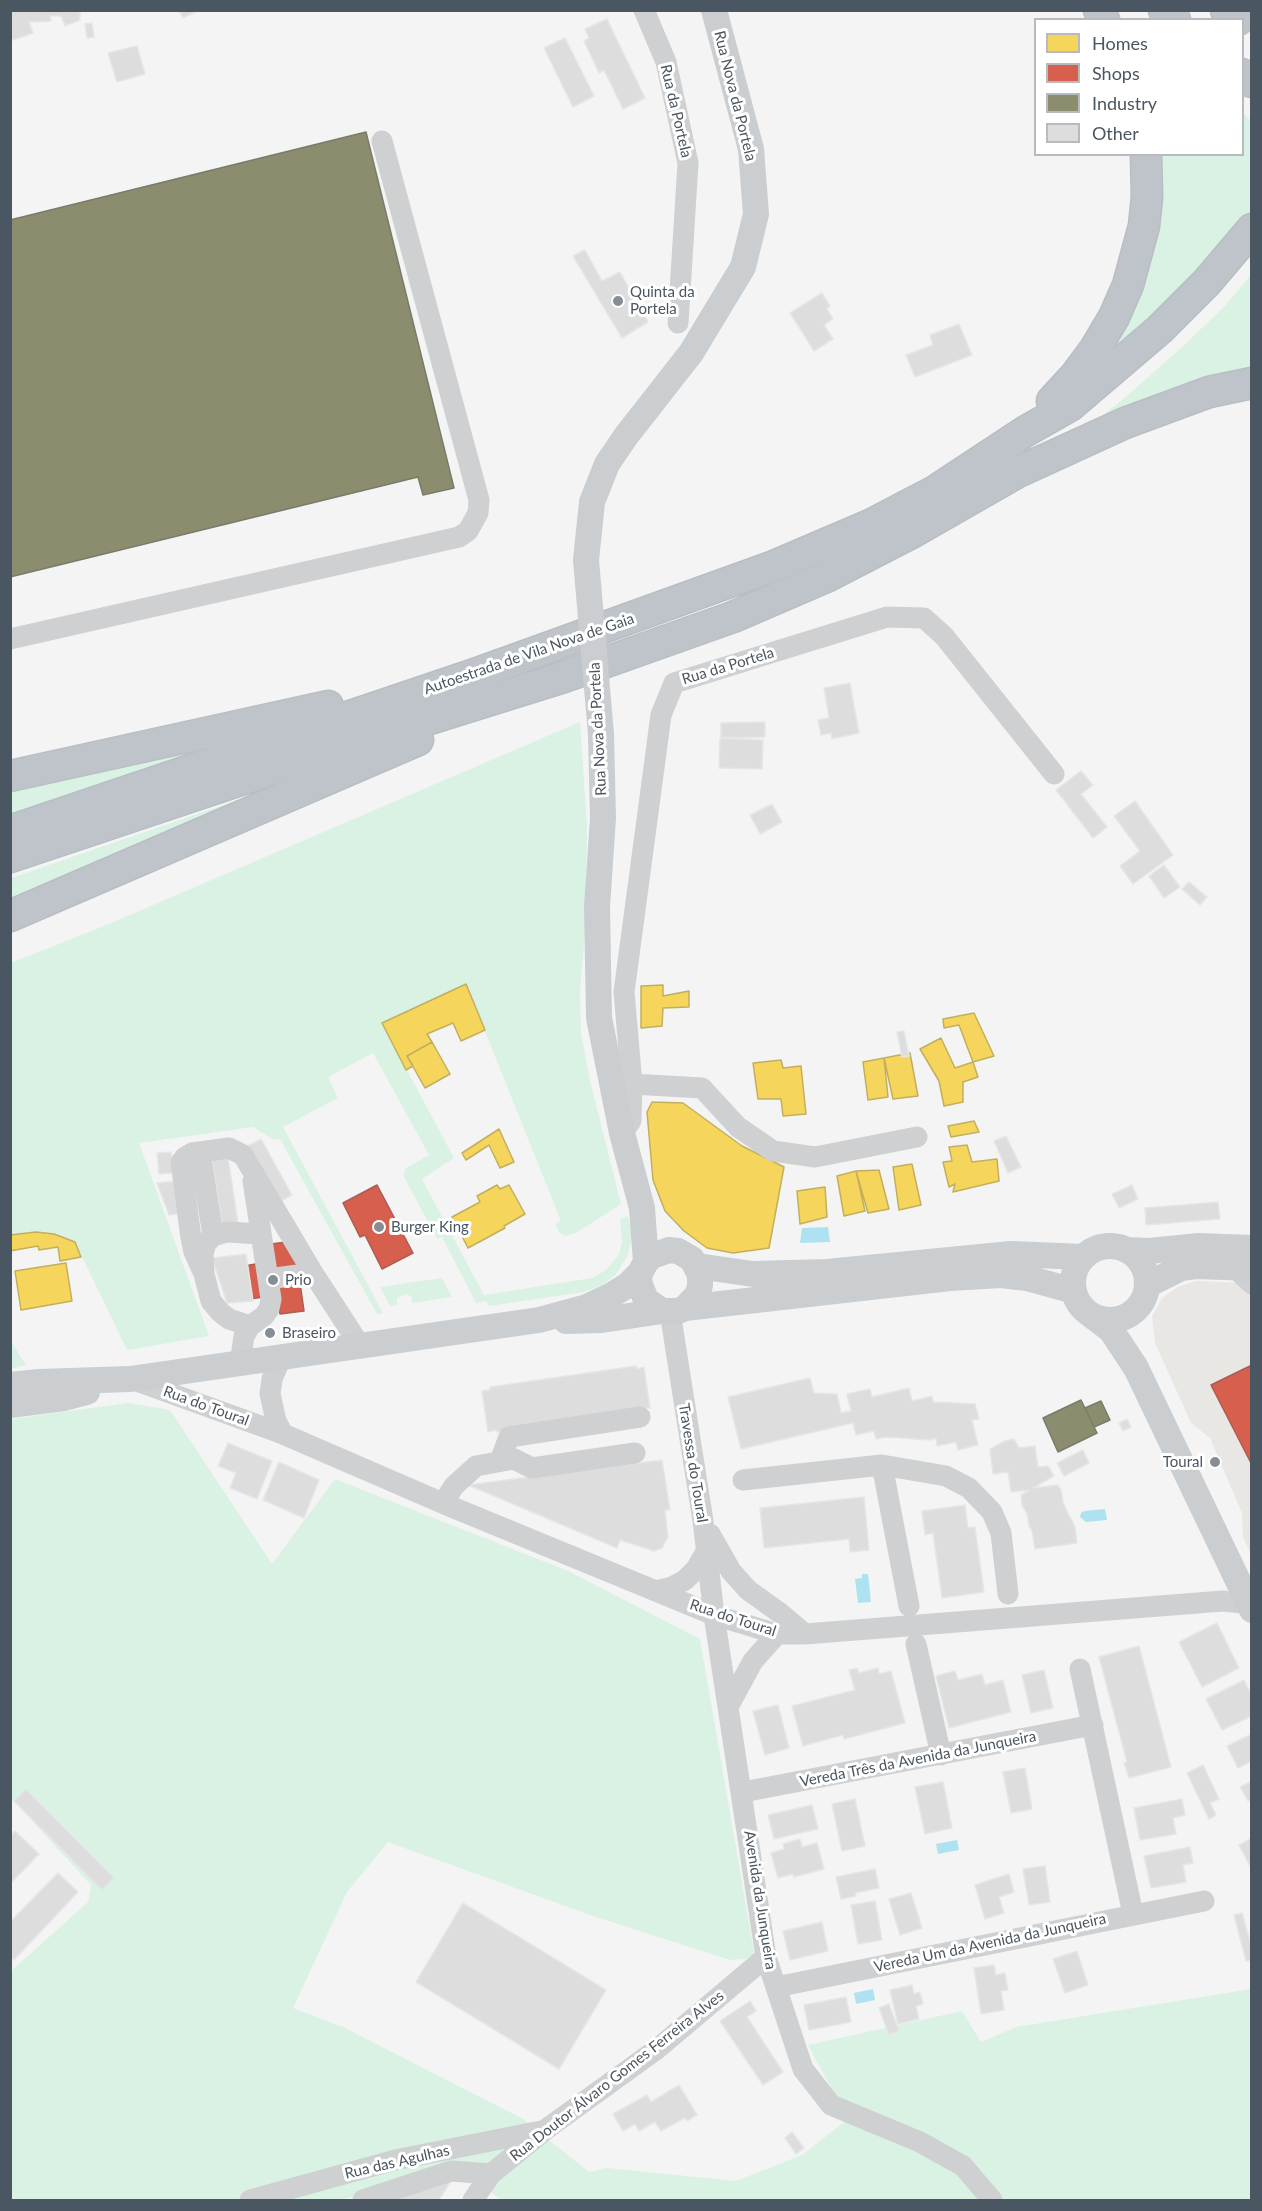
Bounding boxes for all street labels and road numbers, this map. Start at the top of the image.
street label: Rua Nova da Portela [710,29,760,163]
street label: Rua da Portela [657,63,695,159]
street label: Autoestrada de Vila Nova de Gaia [422,609,636,699]
street label: Rua da Portela [680,643,776,689]
street label: Rua Nova da Portela [586,662,610,796]
street label: Rua do Toural [161,1382,251,1430]
street label: Travessa do Toural [675,1402,711,1524]
street label: Rua do Toural [688,1596,778,1640]
street label: Vereda Três da Avenida da Junqueira [798,1727,1038,1791]
street label: Avenida da Junqueira [740,1829,780,1971]
street label: Vereda Um da Avenida da Junqueira [872,1910,1108,1976]
street label: Rua Doutor Álvaro Gomes Ferreira Alves [507,1987,727,2165]
street label: Rua das Agulhas [343,2141,451,2183]

